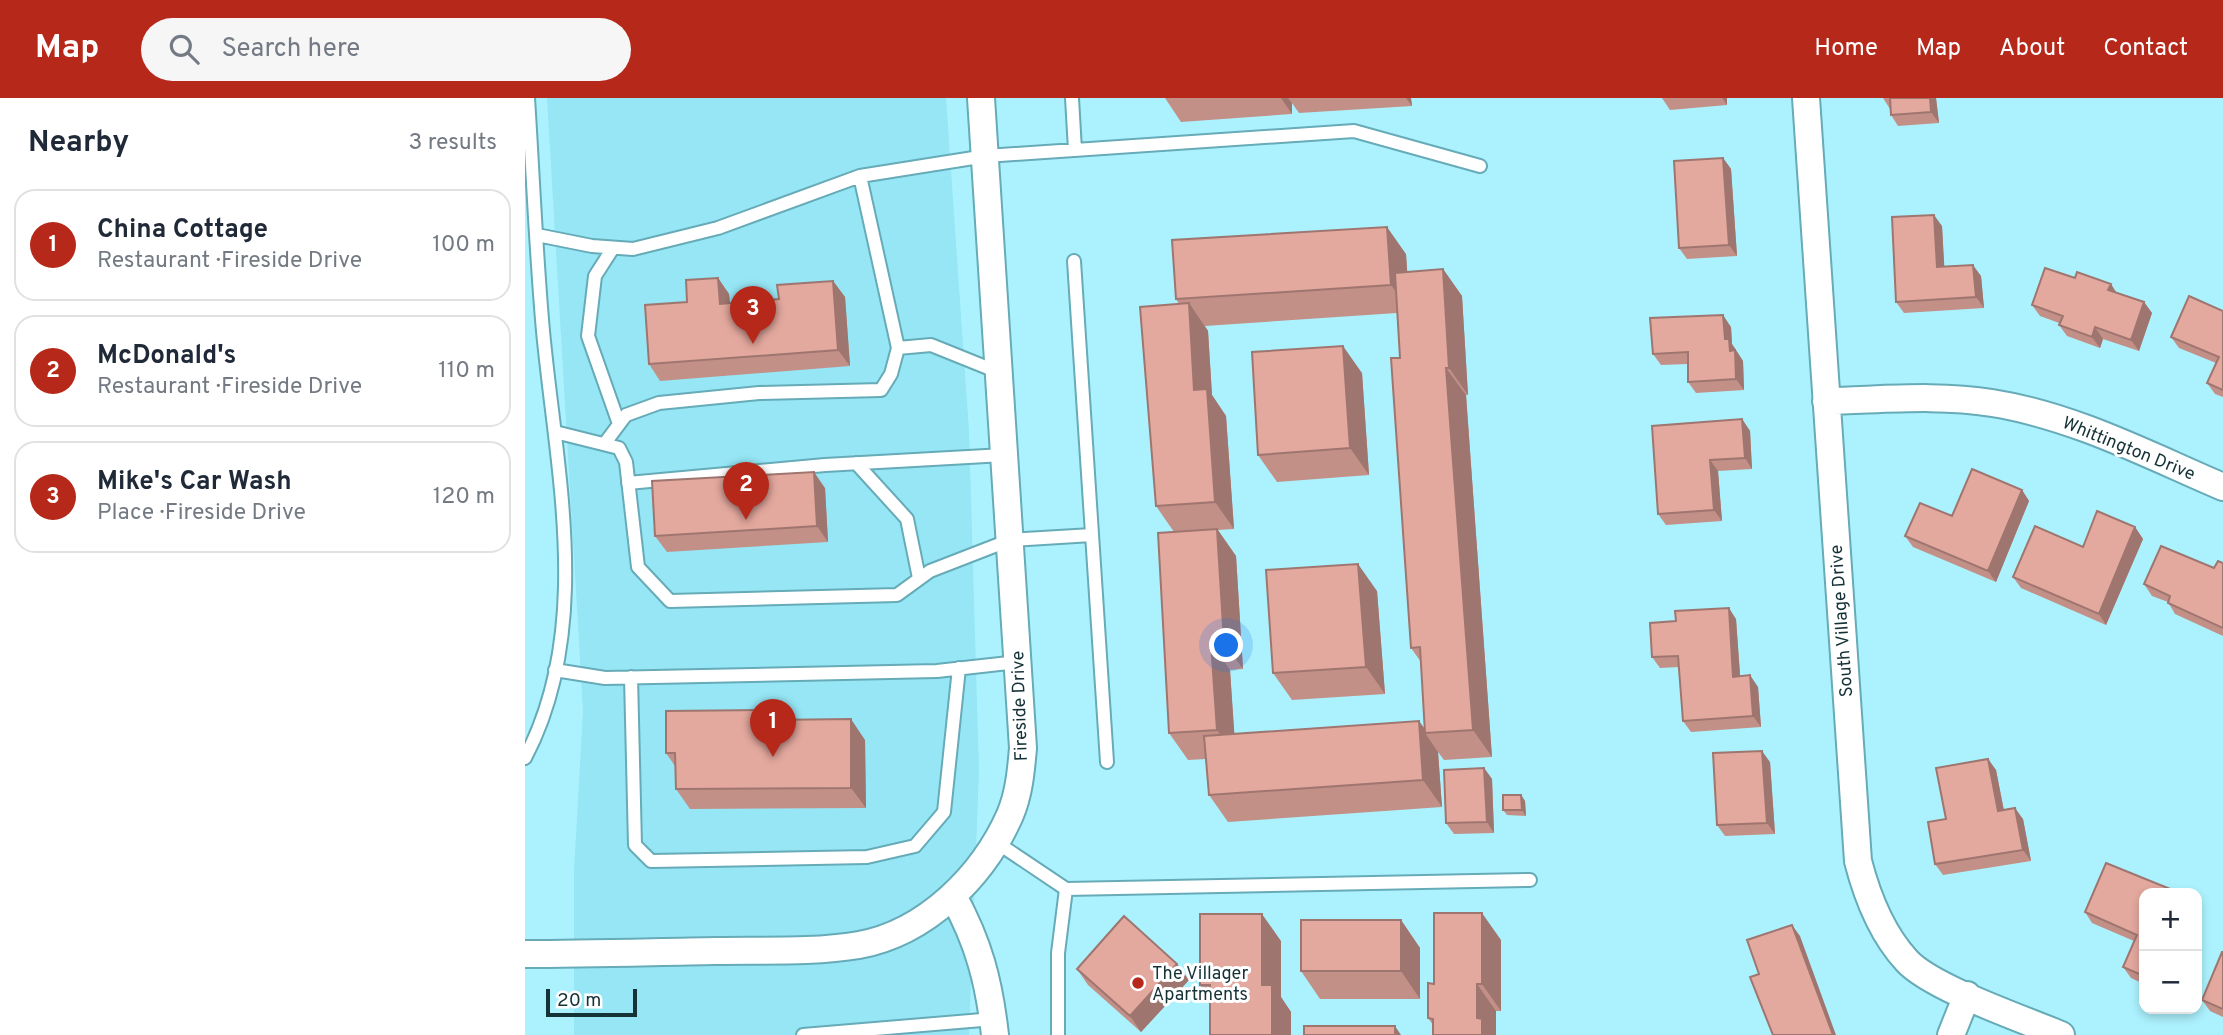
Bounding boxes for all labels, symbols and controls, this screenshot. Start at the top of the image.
search box [141,18,631,81]
text: Map [35,28,99,70]
icon: search [165,30,203,68]
text: Search here [221,33,360,66]
text: Home [1814,34,1878,64]
text: Map [1916,34,1961,64]
text: About [1999,34,2065,64]
text: Contact [2103,34,2188,64]
text: Nearby [28,125,129,162]
text: 3 results [408,129,497,158]
text: China Cottage [97,214,268,247]
text: 1 [48,231,58,260]
text: 100 m [432,231,495,260]
text: Restaurant · Fireside Drive [97,247,362,276]
pin: 3 [730,286,776,344]
text: McDonald's [97,340,236,373]
text: 2 [46,357,60,386]
text: 110 m [438,357,495,386]
text: Restaurant · Fireside Drive [97,373,362,402]
street label: Whittington Drive [2059,412,2198,487]
pin: 2 [723,462,769,520]
text: Mike's Car Wash [97,466,292,499]
text: 3 [46,483,60,512]
text: 120 m [433,483,495,512]
text: Place · Fireside Drive [97,499,306,528]
street label: South Village Drive [1826,544,1859,698]
your location [1209,628,1243,662]
street label: Fireside Drive [1007,650,1034,762]
pin: 1 [750,699,796,757]
map controls [2139,888,2202,1014]
button: + [2139,888,2202,951]
button: − [2139,951,2202,1014]
place label: The Villager Apartments [1152,963,1248,1007]
marker: The Villager Apartments [1130,975,1146,991]
scale bar [546,986,637,1018]
text: 20 m [557,989,601,1013]

